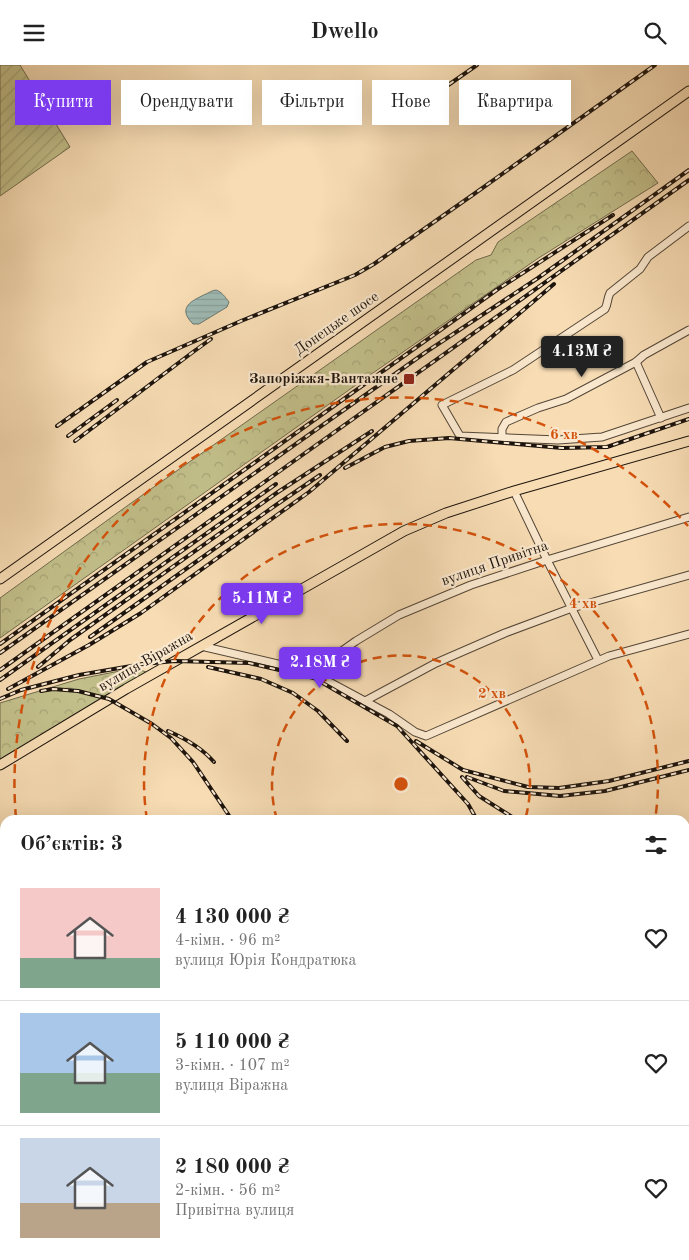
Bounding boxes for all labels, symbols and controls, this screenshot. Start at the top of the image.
icon: menu [20,19,48,47]
icon: search [641,19,669,47]
text: Dwello [310,21,379,43]
chip: Купити [15,80,111,125]
chip: Орендувати [121,80,252,125]
chip: Фільтри [262,80,362,125]
chip: Нове [372,80,449,125]
chip: Квартира [459,80,571,125]
street label: Донецьке шосе [292,289,382,359]
pin: 4.13M ₴ [536,335,628,378]
text: 4.13M ₴ [552,344,612,360]
place label: Запоріжжя-Вантажне [249,372,398,387]
marker: Запоріжжя-Вантажне [402,372,416,386]
text: 6 хв [550,428,578,443]
street label: вулиця Привітна [440,539,551,589]
pin: 5.11M ₴ [216,583,308,625]
text: 5.11M ₴ [232,591,292,607]
text: 4 хв [569,597,597,612]
street label: вулиця Віражна [96,629,196,695]
pin: 2.18M ₴ [274,647,366,689]
text: 2.18M ₴ [290,655,350,671]
text: 2 хв [478,687,506,702]
centre of rings [392,775,410,793]
icon: filters [642,831,670,859]
text: Об’єктів: 3 [20,834,123,855]
text: 4 130 000 ₴ [175,907,289,928]
icon: home [60,908,120,968]
icon: heart [642,924,670,952]
text: 4-кімн. · 96 m² [175,933,280,949]
text: вулиця Юрія Кондратюка [175,953,356,969]
text: 5 110 000 ₴ [175,1032,289,1053]
icon: home [60,1033,120,1093]
icon: heart [642,1049,670,1077]
text: 3-кімн. · 107 m² [175,1058,290,1074]
text: вулиця Віражна [175,1078,288,1094]
text: 2 180 000 ₴ [175,1157,289,1178]
icon: home [60,1158,120,1218]
icon: heart [642,1174,670,1202]
text: 2-кімн. · 56 m² [175,1183,280,1199]
text: Привітна вулиця [175,1203,294,1219]

